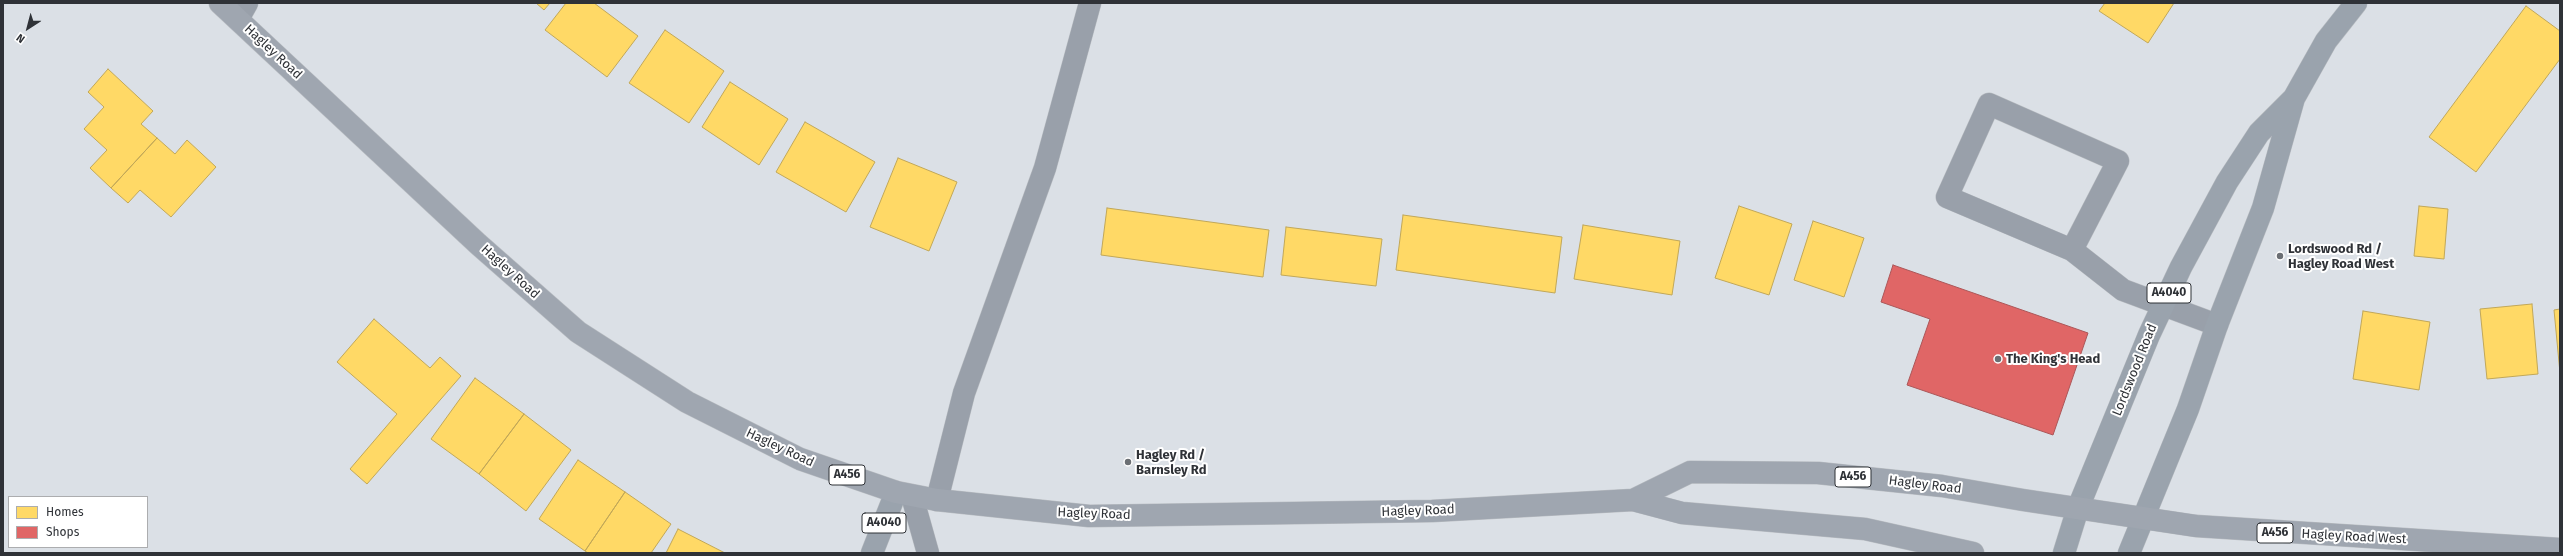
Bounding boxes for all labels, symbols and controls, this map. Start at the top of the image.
north arrow [8,8,48,48]
street label: Hagley Road [241,21,305,83]
text: N [14,31,27,46]
place label: Lordswood Rd / Hagley Road West [2288,241,2394,272]
street label: Hagley Road [478,242,542,302]
marker: Lordswood Rd / Hagley Road West [2275,251,2285,261]
road number: A4040 [2147,283,2191,303]
street label: Lordswood Road [2109,322,2161,418]
place label: The King's Head [2006,351,2100,367]
marker: The King's Head [1993,354,2003,364]
street label: Hagley Road [744,425,816,471]
place label: Hagley Rd / Barnsley Rd [1136,447,1206,478]
marker: Hagley Rd / Barnsley Rd [1123,457,1133,467]
road number: A456 [829,465,865,485]
road number: A456 [1835,467,1871,487]
street label: Hagley Road [1888,473,1962,497]
legend [8,496,148,548]
street label: Hagley Road [1381,502,1455,520]
text: Homes [46,505,84,519]
street label: Hagley Road [1057,505,1131,523]
road number: A4040 [862,513,906,533]
road number: A456 [2257,523,2293,543]
text: Shops [46,525,79,539]
street label: Hagley Road West [2301,526,2407,548]

